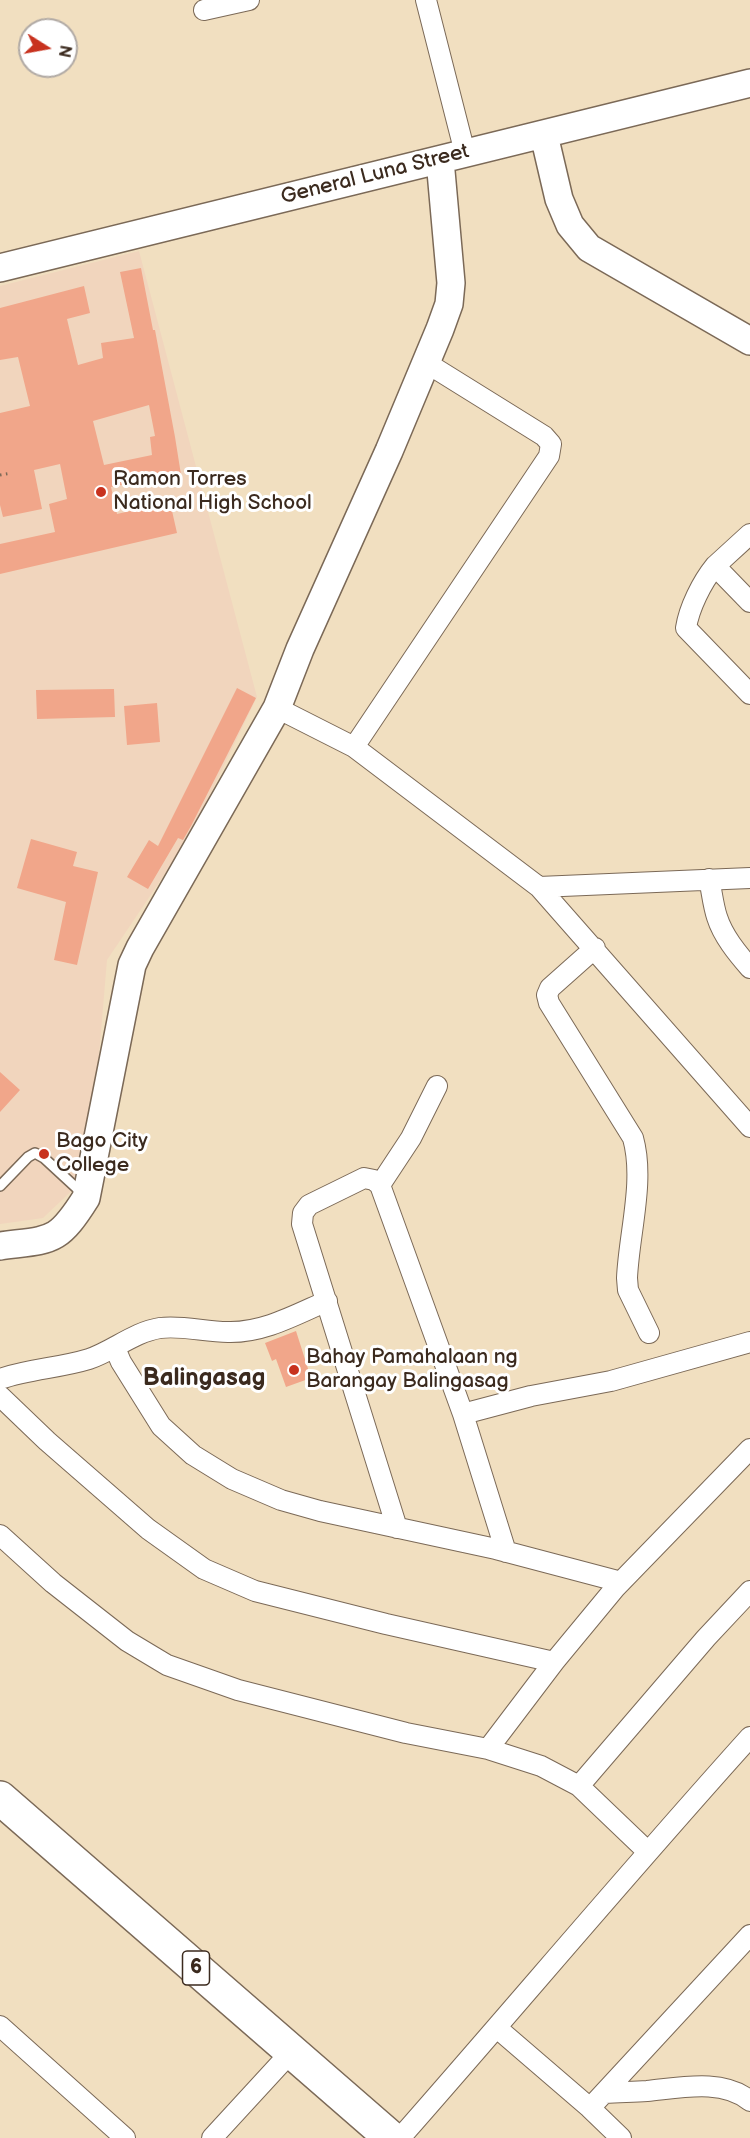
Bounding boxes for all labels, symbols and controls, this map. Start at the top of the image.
north arrow [18,18,78,78]
text: N [54,43,75,59]
street label: General Luna Street [278,139,472,211]
place label: Ramon Torres National High School [113,467,312,517]
marker: Ramon Torres National High School [94,485,108,499]
place label: Bago City College [56,1129,148,1179]
marker: Bago City College [37,1147,51,1161]
place label: Bahay Pamahalaan ng Barangay Balingasag [306,1345,518,1395]
marker: Bahay Pamahalaan ng Barangay Balingasag [287,1363,301,1377]
district label: Balingasag [143,1365,265,1393]
road number: 6 [182,1951,210,1985]

